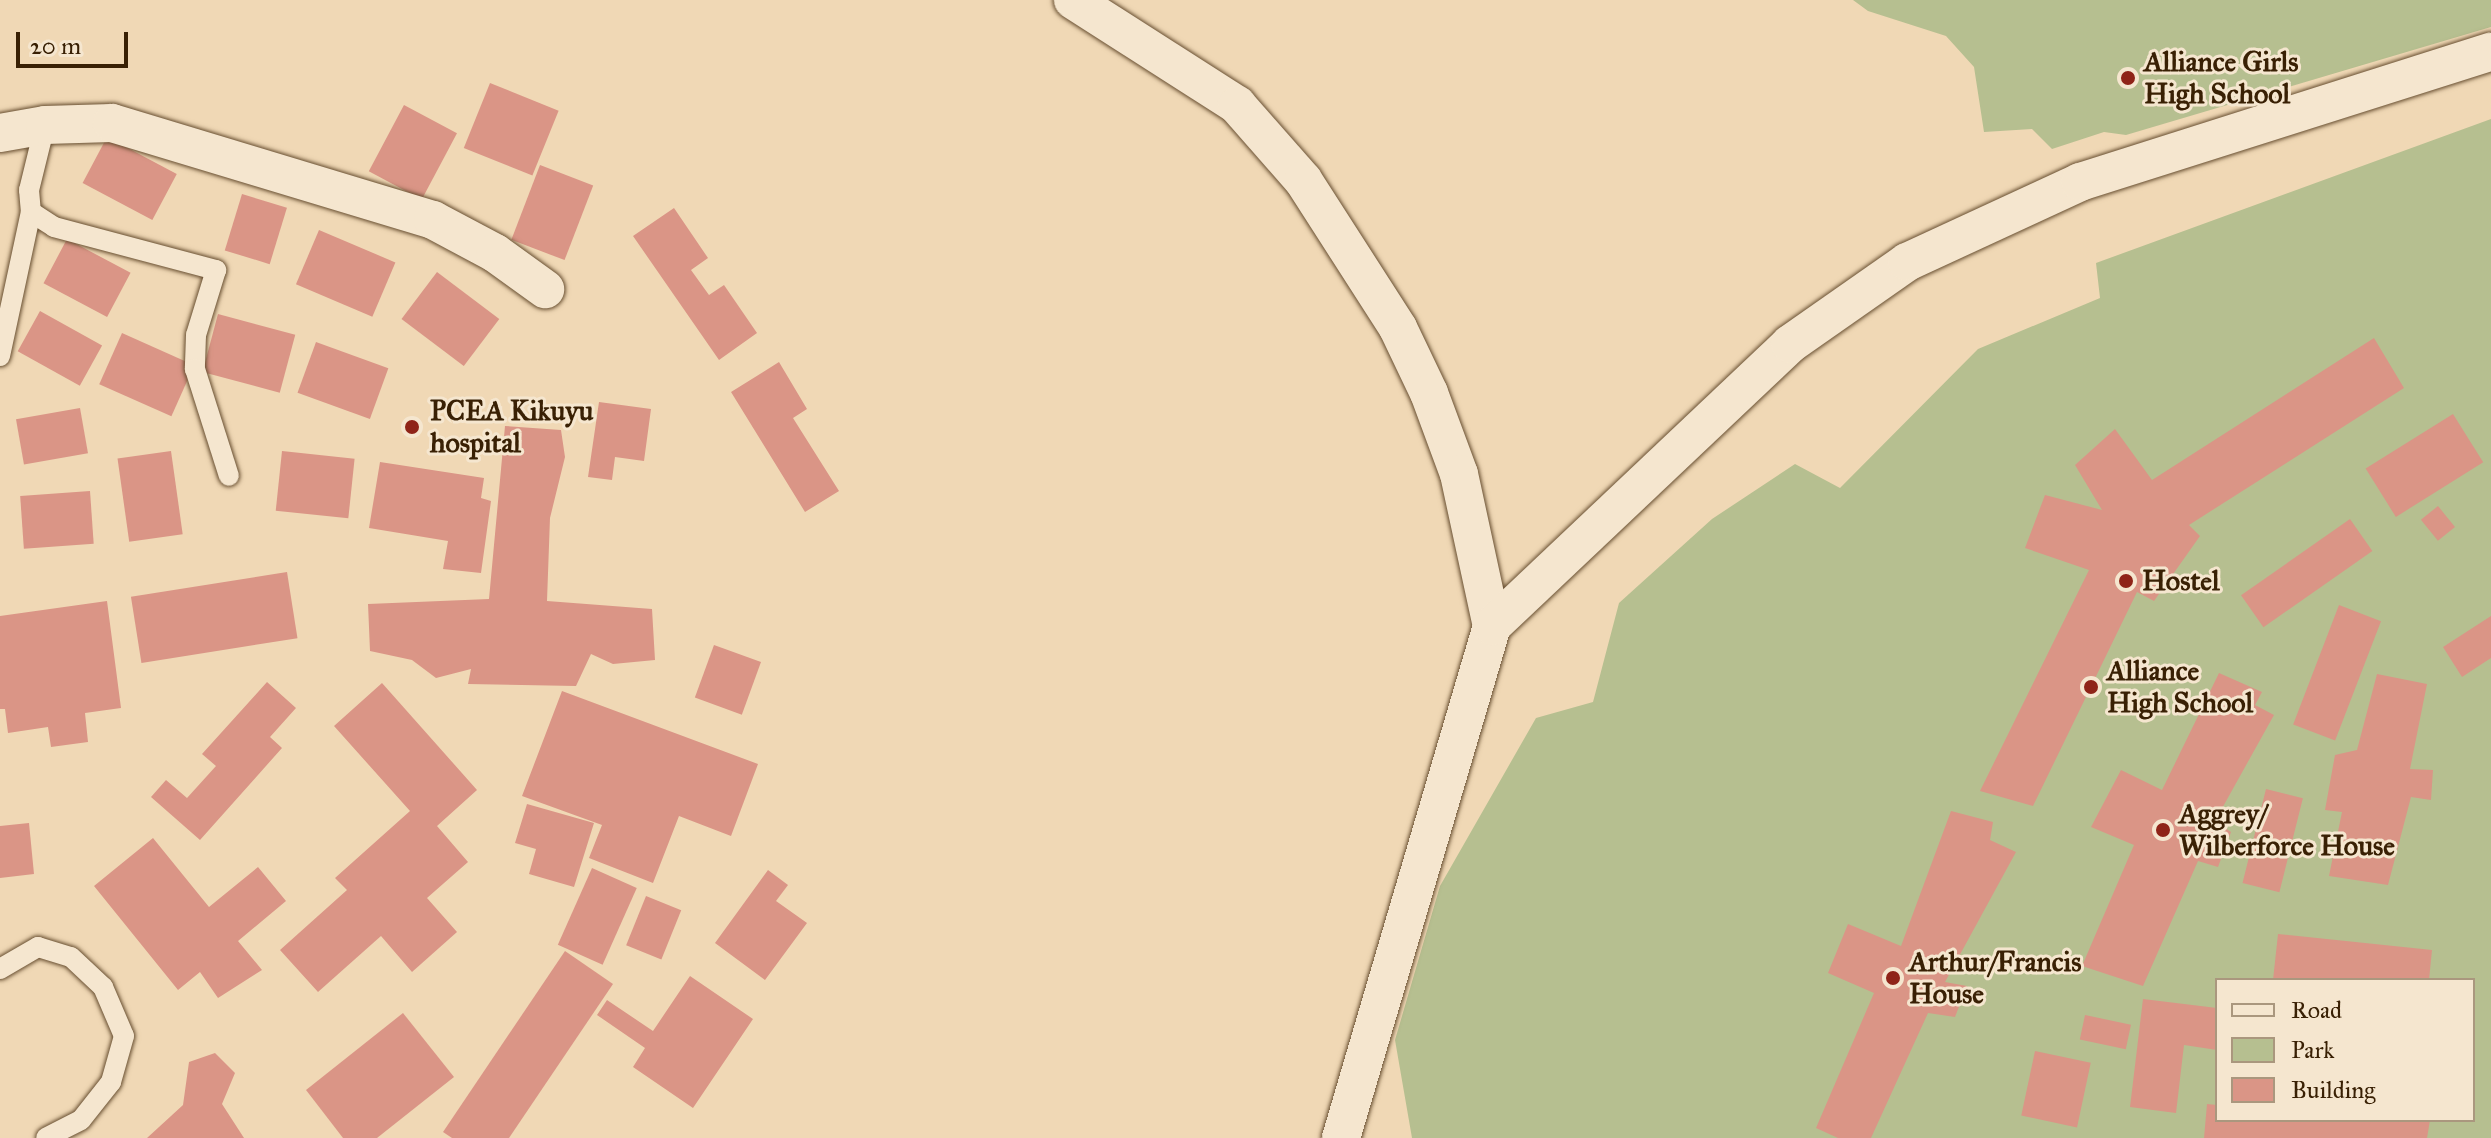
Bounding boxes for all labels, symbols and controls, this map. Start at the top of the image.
scale bar [20,16,132,66]
text: 20 m [30,31,81,61]
place label: Alliance Girls High School [2144,45,2298,111]
marker: Alliance Girls High School [2119,69,2137,87]
place label: PCEA Kikuyu hospital [430,394,593,460]
marker: PCEA Kikuyu hospital [401,416,423,438]
place label: Hostel [2142,564,2220,598]
marker: Hostel [2117,572,2135,590]
place label: Alliance High School [2107,654,2253,720]
marker: Alliance High School [2082,678,2100,696]
place label: Aggrey/ Wilberforce House [2179,797,2395,863]
marker: Aggrey/ Wilberforce House [2154,821,2172,839]
place label: Arthur/Francis House [1909,945,2081,1011]
marker: Arthur/Francis House [1884,969,1902,987]
legend [2215,978,2475,1122]
text: Road [2291,995,2342,1025]
text: Park [2291,1035,2334,1065]
text: Building [2291,1075,2376,1105]

